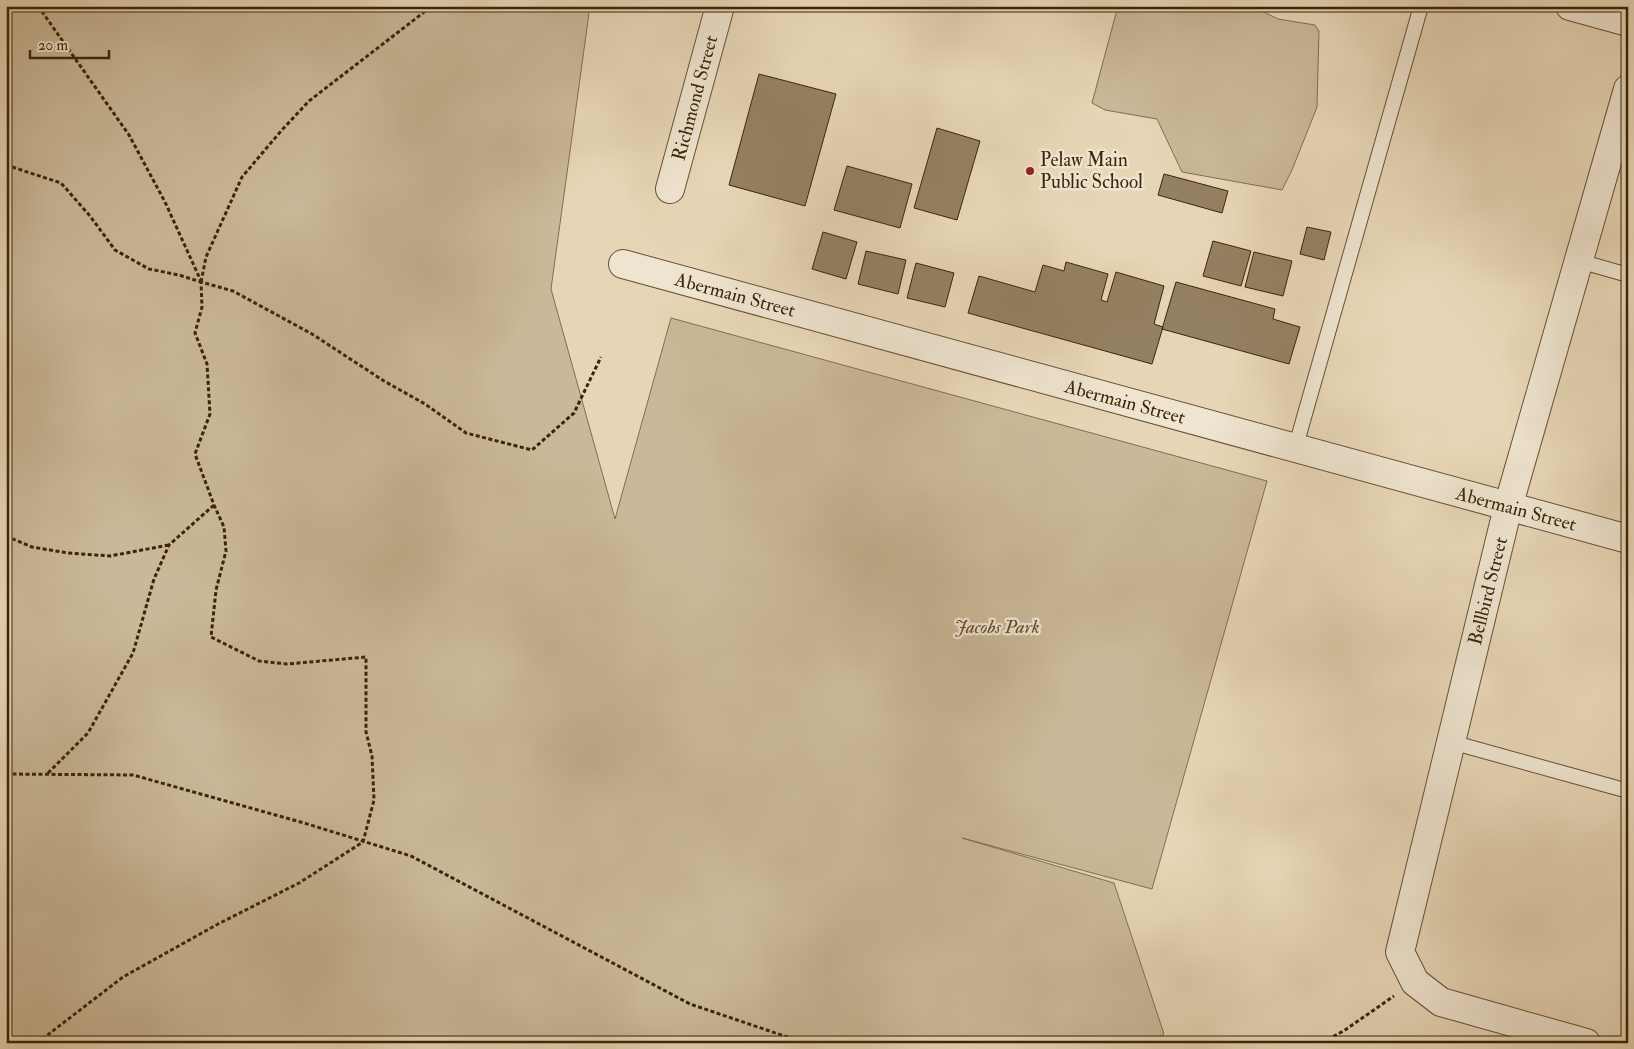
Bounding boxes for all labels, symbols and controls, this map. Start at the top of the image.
scale bar [30,28,109,60]
street label: Richmond Street [667,33,723,163]
text: 20 m [38,36,68,55]
place label: Pelaw Main Public School [1040,148,1143,194]
marker: Pelaw Main Public School [1024,165,1036,177]
street label: Abermain Street [671,267,798,323]
street label: Abermain Street [1061,374,1188,430]
street label: Abermain Street [1452,481,1579,537]
street label: Bellbird Street [1463,535,1513,647]
park label: Jacobs Park [954,615,1040,639]

